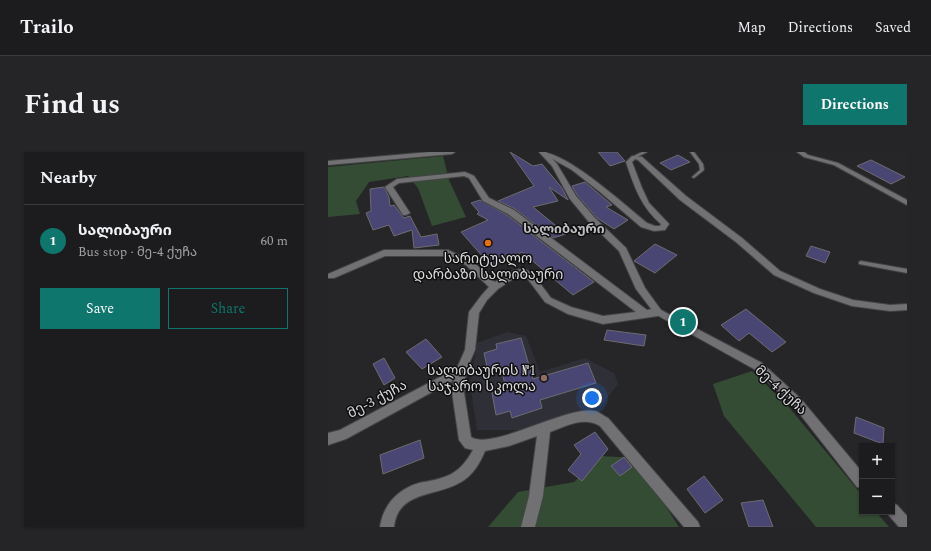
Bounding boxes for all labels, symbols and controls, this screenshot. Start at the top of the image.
text: Trailo [20,13,74,42]
text: Map [738,17,766,38]
text: Directions [788,17,853,38]
text: Saved [875,17,911,38]
text: Find us [24,83,120,126]
button: Directions [803,84,907,125]
text: Nearby [40,165,96,191]
text: სალიბაური [78,219,172,242]
district label: სალიბაური [523,219,605,239]
text: 1 [49,231,57,251]
text: 60 m [261,231,288,251]
marker: სარიტუალო დარბაზი სალიბაური [483,238,493,248]
text: Bus stop · მე-4 ქუჩა [78,242,197,262]
place label: სარიტუალო დარბაზი სალიბაური [413,248,563,285]
button: Save [40,288,160,329]
button: Share [168,288,288,329]
pin: 1 [670,307,696,337]
place label: სალიბაურის №1 საჯარო სკოლა [427,360,536,397]
street label: მე-4 ქუჩა [750,360,812,420]
marker: სალიბაურის №1 საჯარო სკოლა [539,373,549,383]
street label: მე-3 ქუჩა [343,374,411,424]
your location [582,388,602,408]
map controls [859,443,895,515]
button: + [859,443,895,479]
button: − [859,479,895,515]

